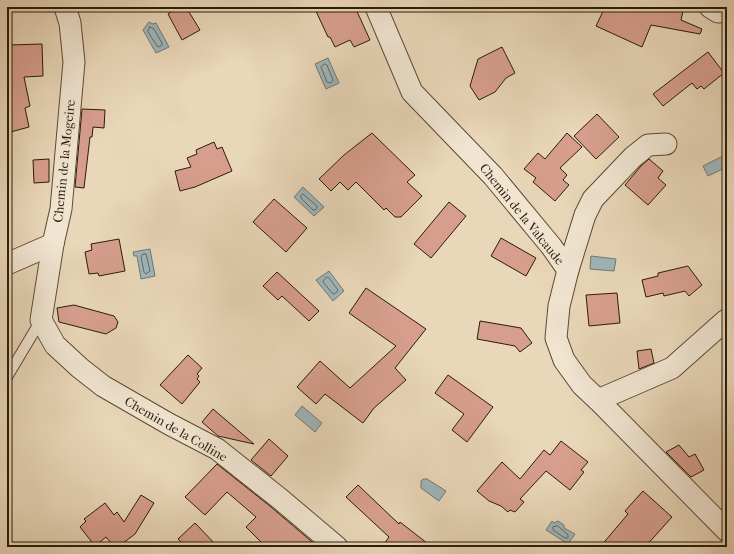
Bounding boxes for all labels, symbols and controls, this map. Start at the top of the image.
street label: Chemin de la Mogeire [50,98,78,223]
street label: Chemin de la Valcaude [477,160,568,268]
street label: Chemin de la Colline [122,393,231,465]

